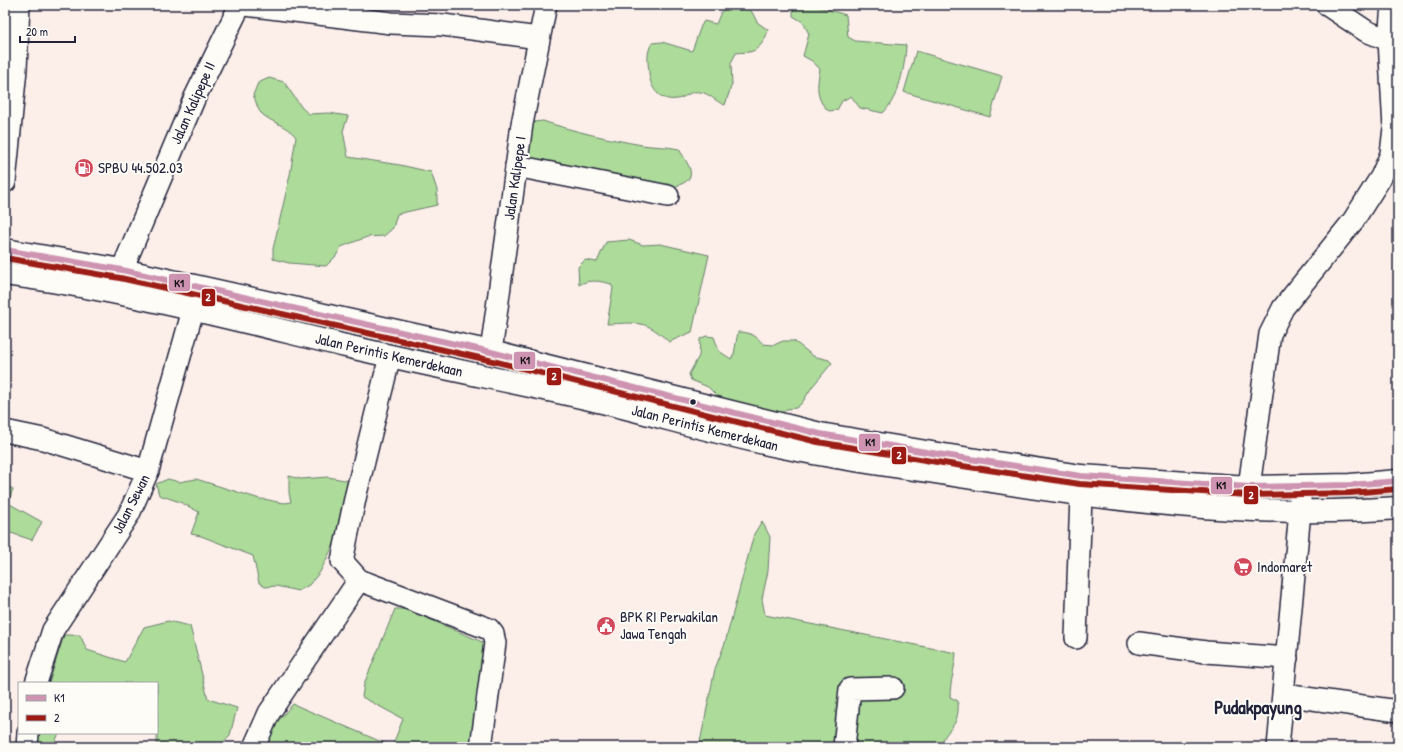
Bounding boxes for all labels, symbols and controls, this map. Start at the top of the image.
scale bar [20,18,75,44]
text: 20 m [26,23,48,40]
street label: Jalan Kalipepe II [165,58,220,147]
street label: Jalan Kalipepe I [498,135,531,221]
fuel station icon: SPBU 44.502.03 [73,157,95,179]
place label: SPBU 44.502.03 [98,157,183,178]
line badge: K1 [168,273,191,292]
text: K1 [174,276,184,290]
line badge: 2 [201,288,216,307]
text: 2 [205,290,211,304]
street label: Jalan Perintis Kemerdekaan [313,327,465,382]
line badge: K1 [513,351,536,370]
text: K1 [520,353,530,367]
line badge: 2 [546,367,562,386]
text: 2 [551,369,557,383]
unlabelled marker [688,397,698,407]
street label: Jalan Perintis Kemerdekaan [629,399,781,456]
line badge: K1 [858,433,881,452]
text: K1 [865,435,875,449]
line badge: 2 [891,446,907,465]
text: 2 [896,448,902,462]
street label: Jalan Sewan [107,470,155,537]
line badge: K1 [1210,476,1233,495]
text: K1 [1216,478,1226,492]
line badge: 2 [1243,485,1259,505]
text: 2 [1248,488,1254,502]
supermarket icon: Indomaret [1232,556,1254,578]
place label: Indomaret [1257,556,1313,577]
place label: BPK RI Perwakilan Jawa Tengah [620,606,718,644]
public building icon: BPK RI Perwakilan Jawa Tengah [595,615,617,637]
legend [18,682,158,734]
text: K1 [54,689,65,706]
district label: Pudakpayung [1214,694,1302,721]
text: 2 [54,709,60,726]

